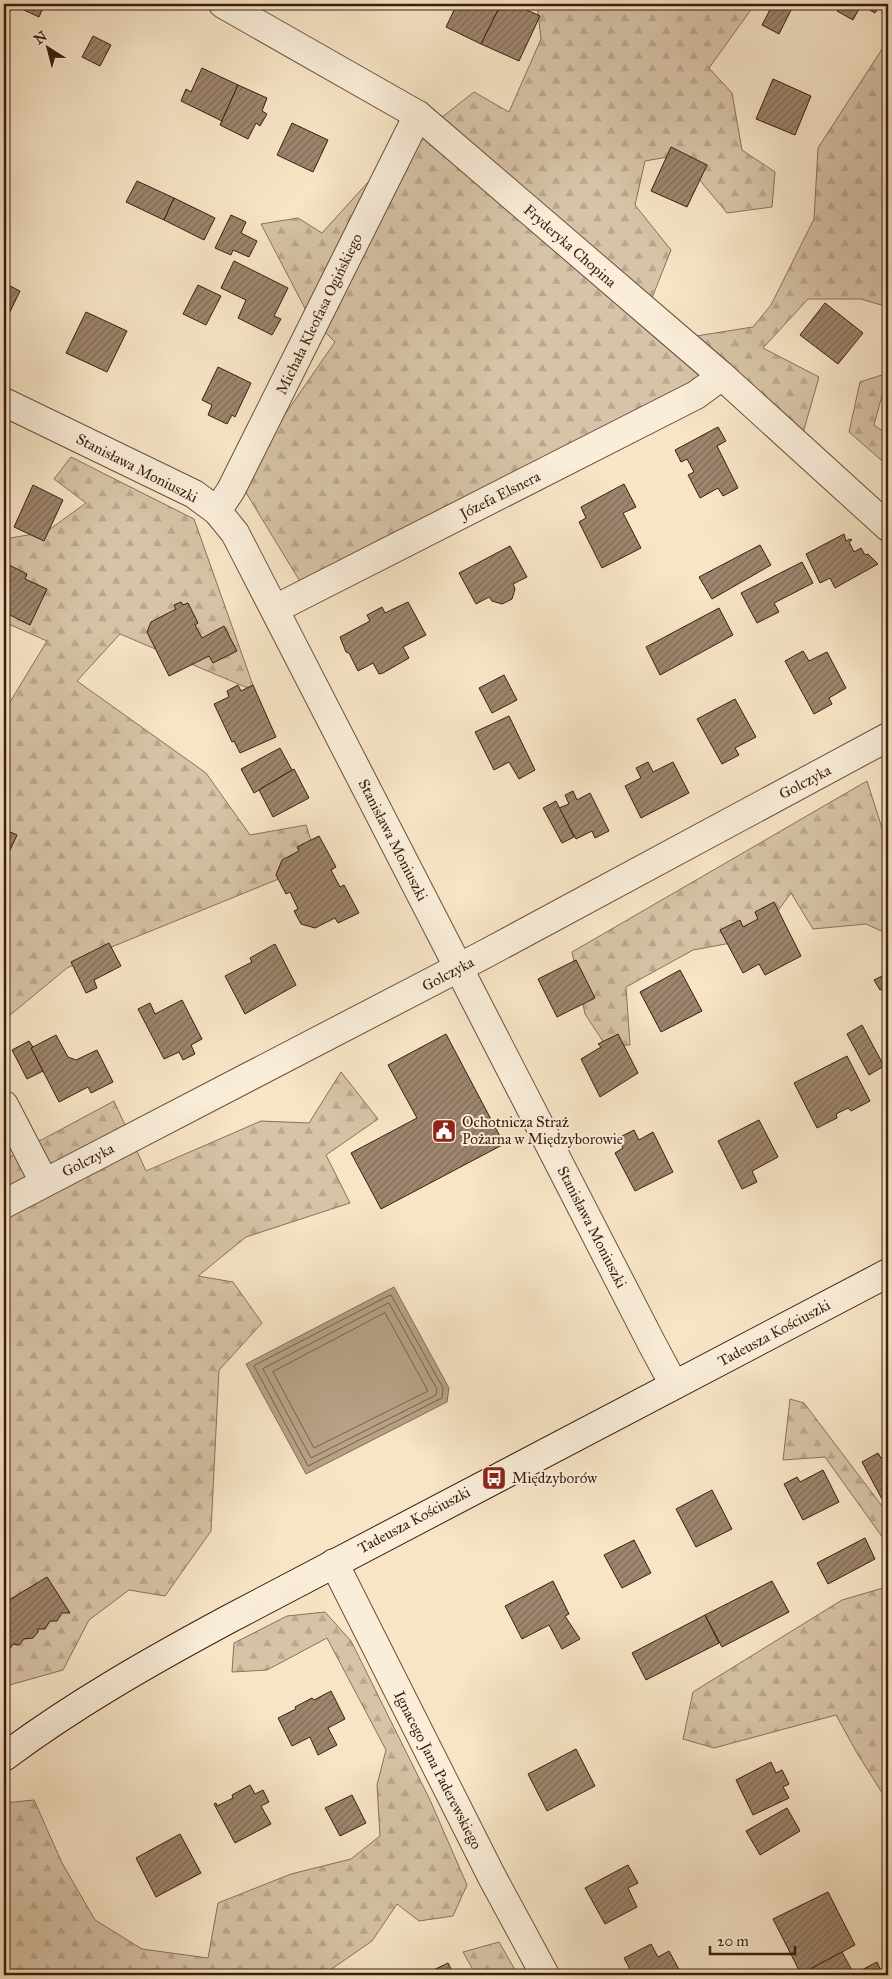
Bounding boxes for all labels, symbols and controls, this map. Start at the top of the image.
north arrow [22,22,72,72]
text: N [31,27,51,48]
street label: Fryderyka Chopina [520,201,621,292]
street label: Michała Kleofasa Ogińskiego [272,230,366,398]
street label: Stanisława Moniuszki [73,430,201,506]
street label: Józefa Elsnera [455,467,544,525]
street label: Golczyka [776,761,835,803]
street label: Stanisława Moniuszki [355,776,431,904]
street label: Golczyka [419,953,478,995]
place label: Ochotnicza Straż Pożarna w Międzyborowie [462,1113,623,1148]
public building icon: Ochotnicza Straż Pożarna w Międzyborowie [431,1118,457,1144]
street label: Golczyka [59,1139,118,1181]
street label: Stanisława Moniuszki [554,1163,630,1291]
street label: Tadeusza Kościuszki [715,1296,833,1370]
bus stop icon: Międzyborów [481,1465,507,1491]
place label: Międzyborów [512,1469,597,1487]
street label: Tadeusza Kościuszki [355,1483,473,1557]
street label: Ignacego Jana Paderewskiego [389,1688,486,1853]
scale bar [710,1924,794,1956]
text: 20 m [717,1932,749,1950]

